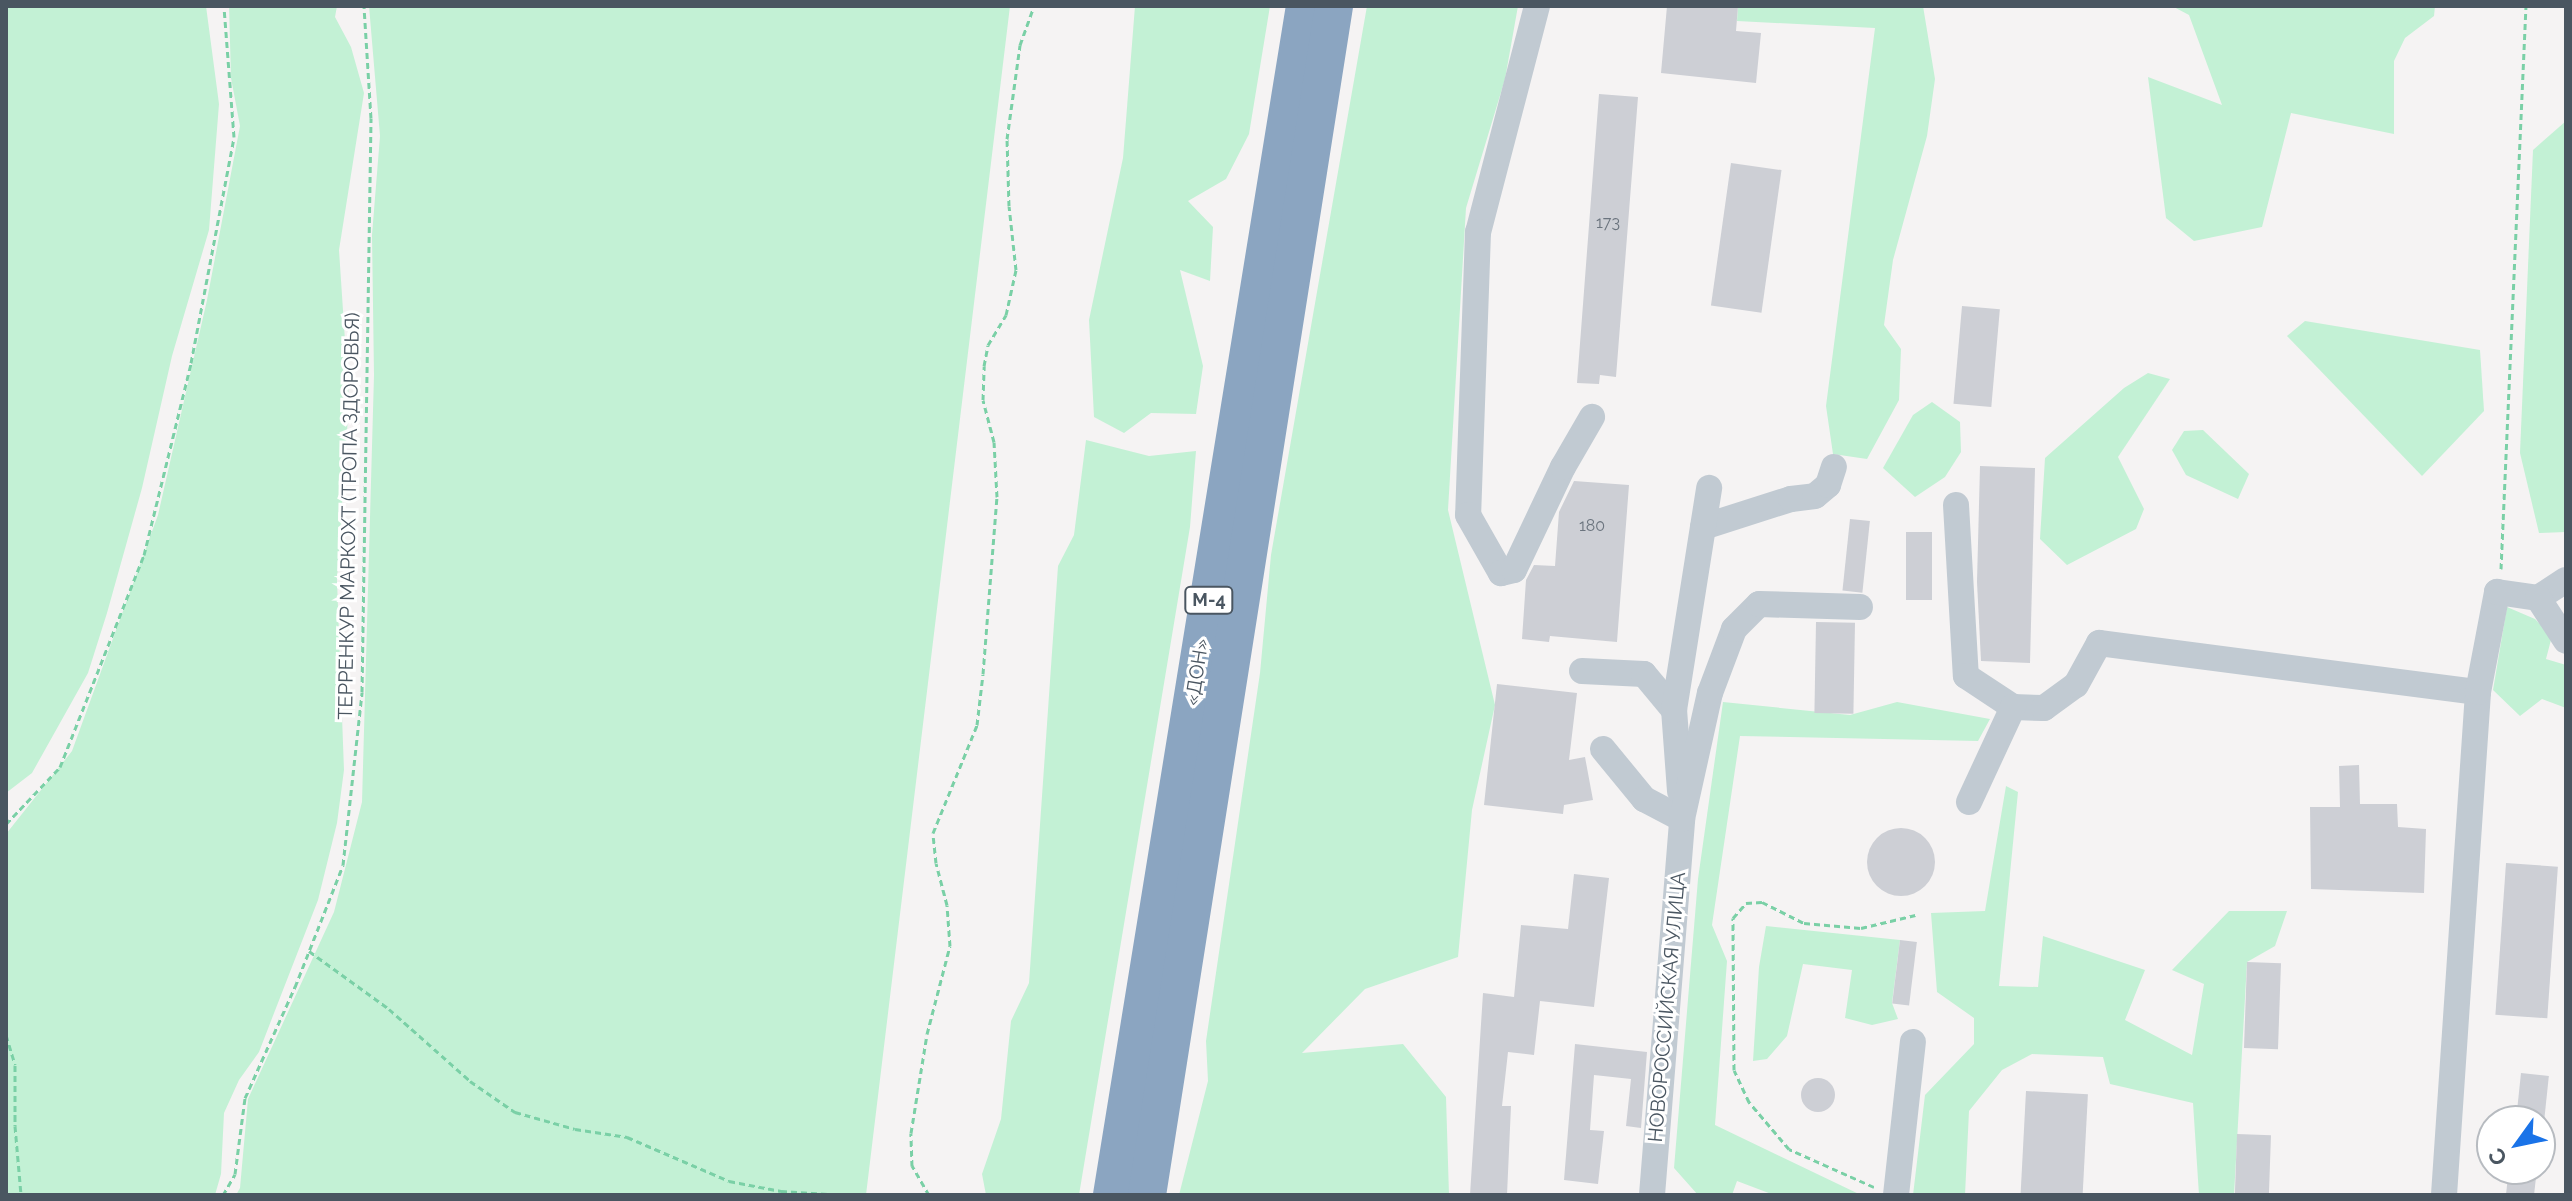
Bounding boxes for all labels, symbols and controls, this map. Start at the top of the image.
house number: 173 [1596,213,1620,233]
street label: ТЕРРЕНКУР МАРКОХТ (ТРОПА ЗДОРОВЬЯ) [333,311,365,721]
house number: 180 [1579,516,1605,536]
road number: М-4 [1183,586,1235,614]
street label: «ДОН» [1180,637,1214,707]
street label: НОВОРОССИЙСКАЯ УЛИЦА [1643,871,1691,1143]
north arrow [2476,1105,2556,1185]
text: С [2483,1144,2513,1170]

